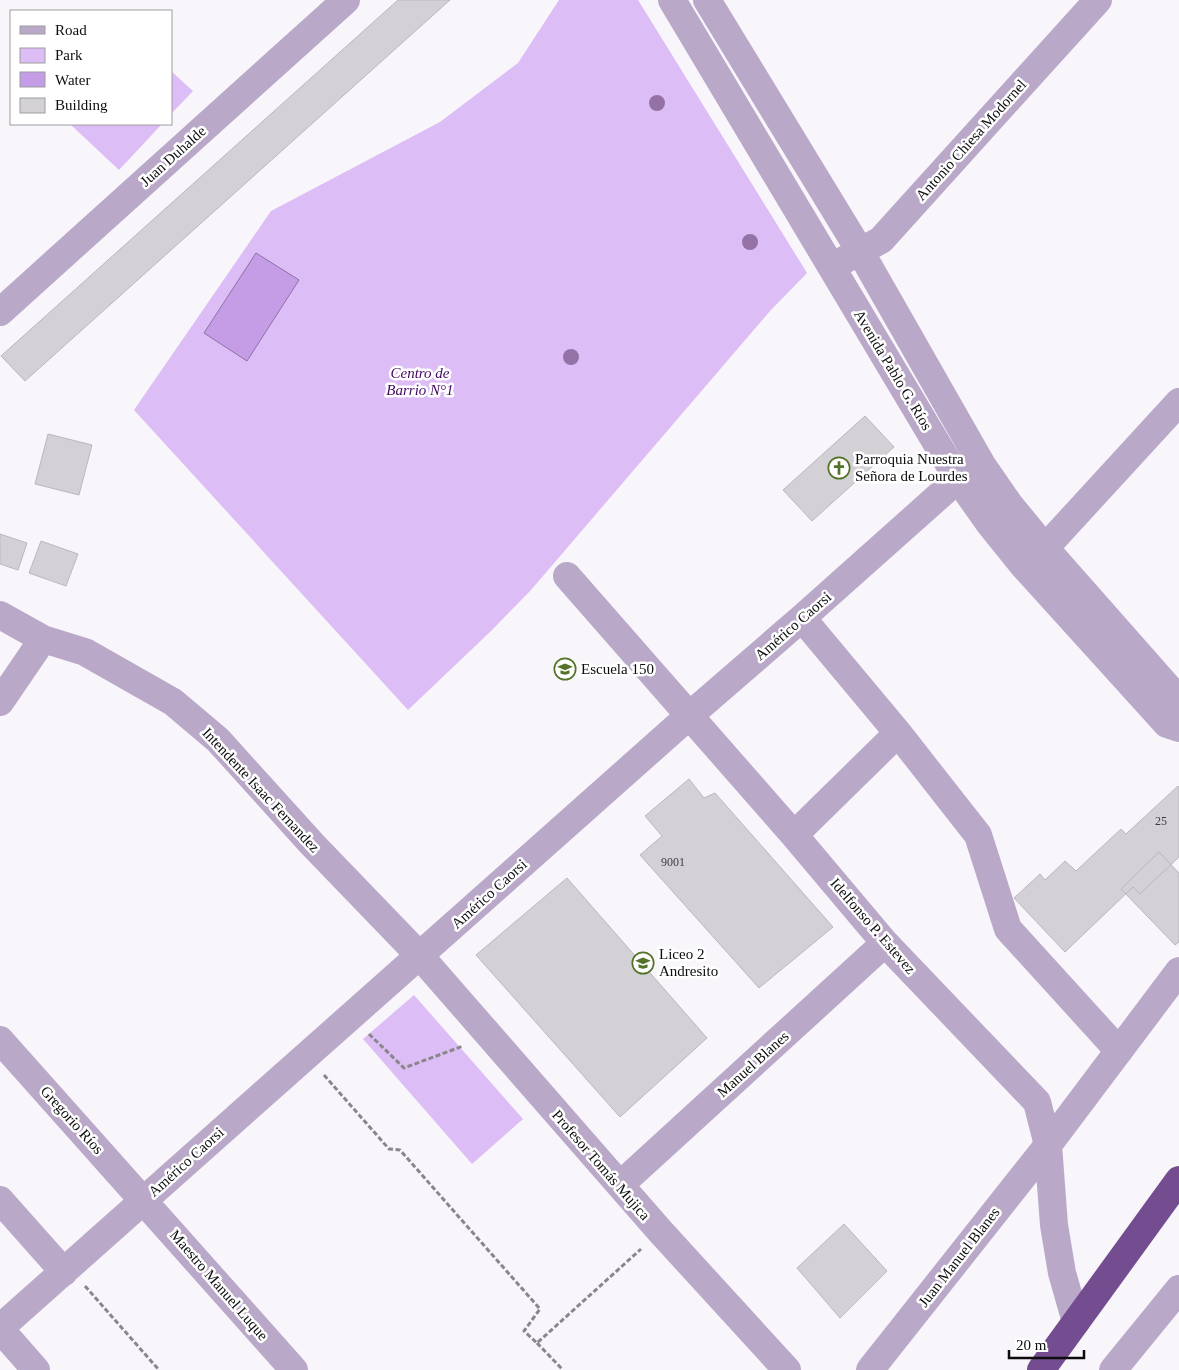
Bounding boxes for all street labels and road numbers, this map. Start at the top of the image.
street label: Antonio Chiesa Modornel [913,76,1029,204]
street label: Juan Duhalde [137,122,209,189]
street label: Avenida Pablo G. Ríos [851,307,935,433]
street label: Américo Caorsi [752,589,834,663]
street label: Intendente Isaac Fernandez [199,725,323,856]
street label: Américo Caorsi [448,856,530,932]
street label: Idelfonso P. Estevez [827,875,919,977]
street label: Manuel Blanes [714,1028,792,1100]
street label: Gregorio Ríos [37,1083,107,1157]
street label: Profesor Tomás Mujica [549,1107,653,1223]
street label: Américo Caorsi [145,1124,227,1200]
street label: Juan Manuel Blanes [915,1204,1003,1310]
street label: Maestro Manuel Luque [167,1227,271,1344]

